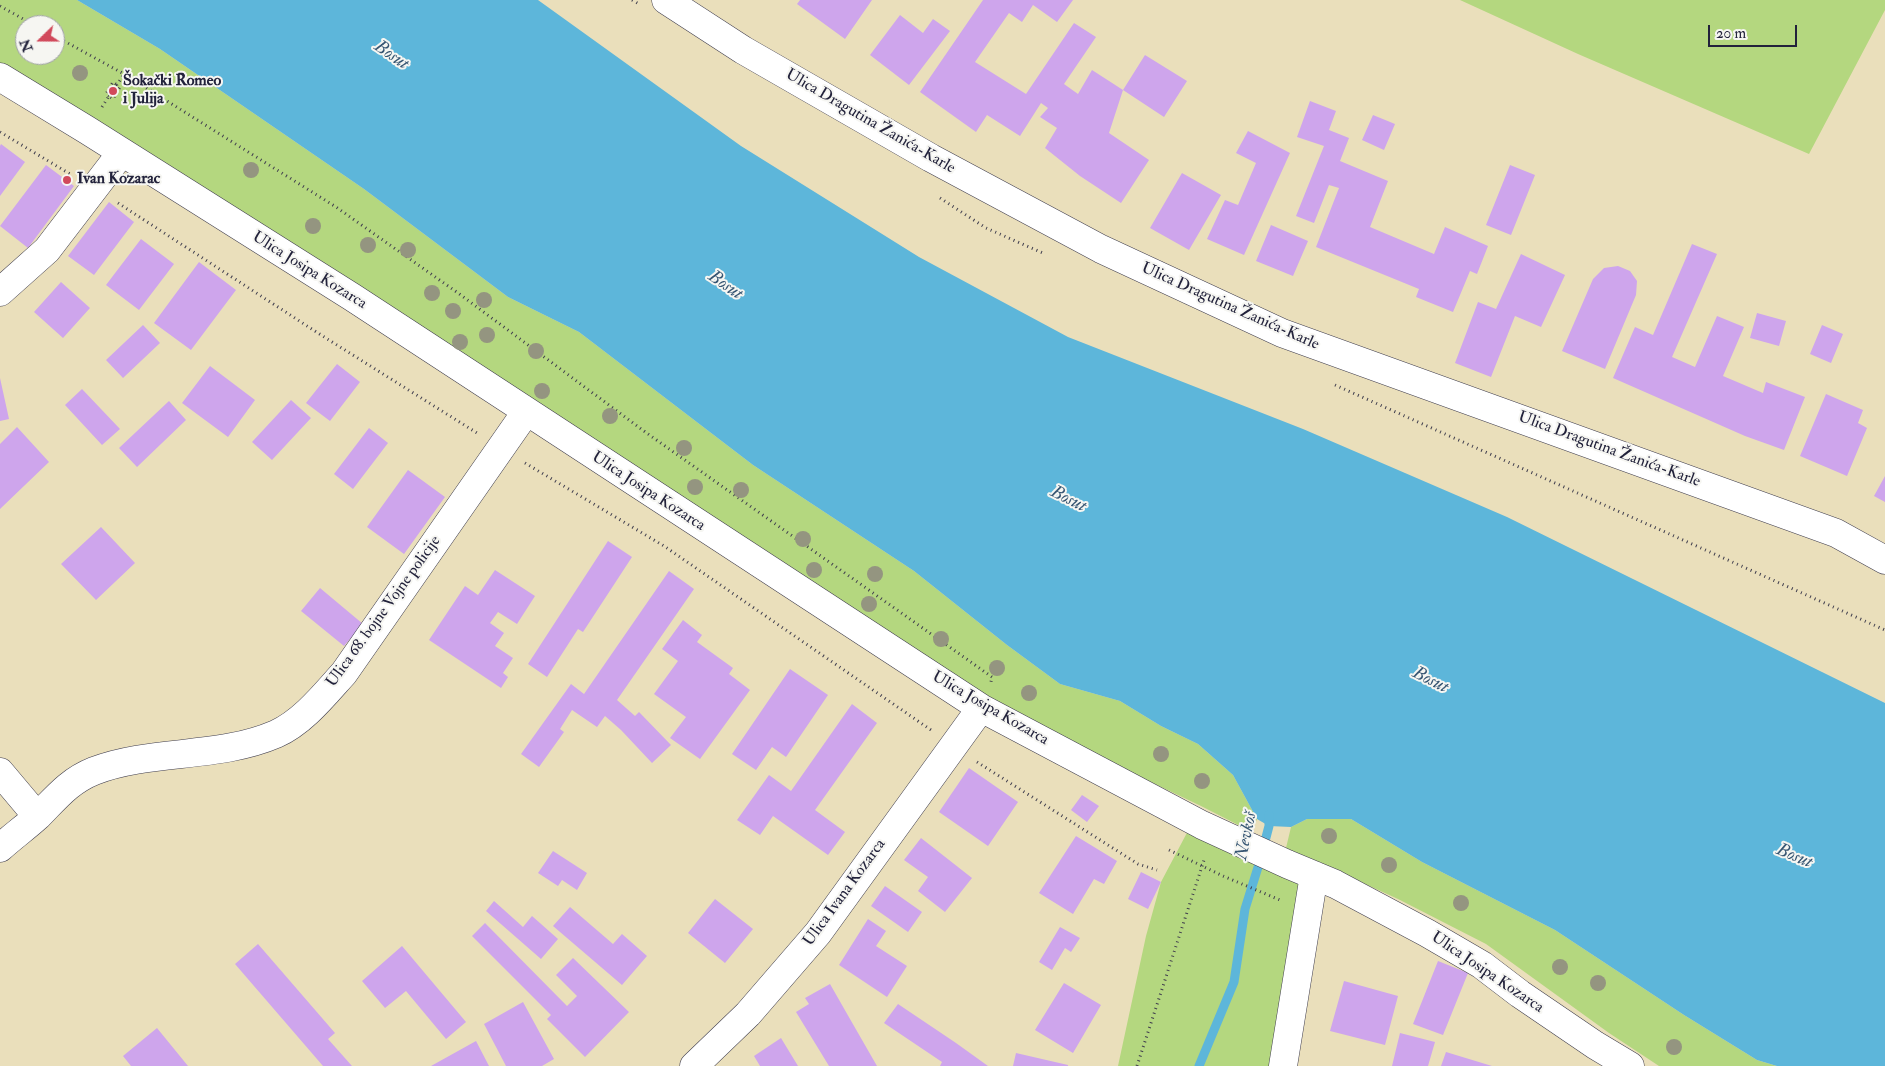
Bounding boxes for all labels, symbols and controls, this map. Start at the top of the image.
north arrow [15,15,65,65]
scale bar [1710,15,1799,47]
text: 20 m [1716,24,1746,43]
text: N [16,36,37,54]
water label: Bosut [370,37,412,75]
street label: Ulica Dragutina Žanića-Karle [782,66,958,178]
place label: Šokački Romeo i Julija [123,72,221,110]
marker: Šokački Romeo i Julija [107,85,119,97]
place label: Ivan Kozarac [77,170,160,190]
marker: Ivan Kozarac [61,174,73,186]
street label: Ulica Josipa Kozarca [248,228,370,314]
street label: Ulica Dragutina Žanića-Karle [1138,259,1322,355]
water label: Bosut [704,267,746,305]
street label: Ulica Dragutina Žanića-Karle [1515,408,1703,492]
street label: Ulica Josipa Kozarca [588,448,708,536]
water label: Bosut [1047,482,1089,518]
street label: Ulica 68. bojne Vojne policije [323,533,445,691]
water label: Bosut [1409,663,1451,699]
street label: Ulica Josipa Kozarca [928,668,1052,750]
water label: Nevkoš [1231,810,1263,862]
street label: Ulica Ivana Kozarca [800,836,890,950]
water label: Bosut [1773,840,1815,874]
street label: Ulica Josipa Kozarca [1427,928,1547,1018]

